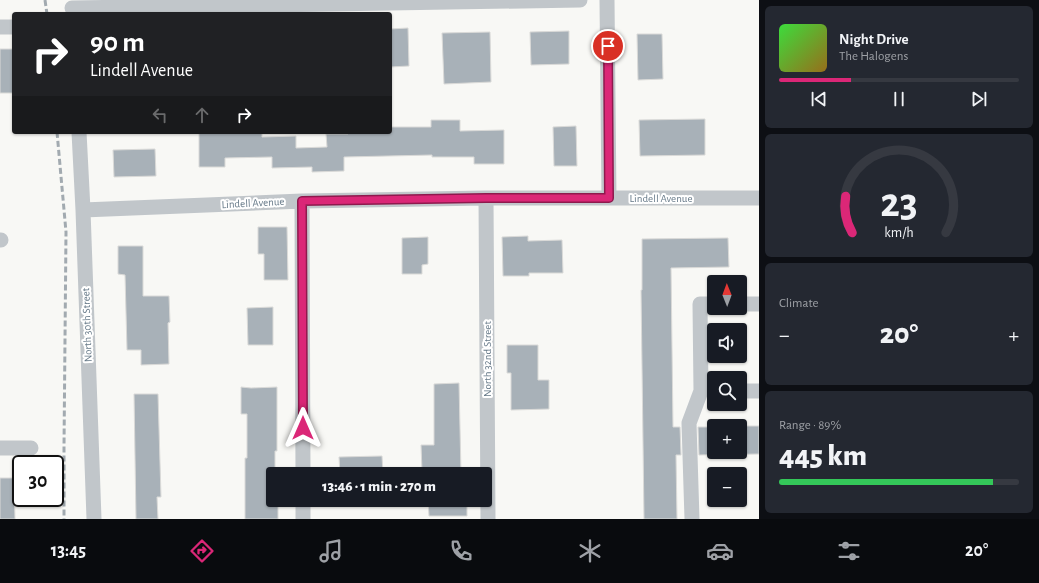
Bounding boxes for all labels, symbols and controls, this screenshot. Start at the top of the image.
icon: right [24,28,76,80]
text: 90 m [90,29,145,57]
pin [591,29,625,63]
text: Night Drive [839,32,909,47]
icon: arrive [597,35,619,57]
text: The Halogens [839,50,908,63]
text: Lindell Avenue [90,62,193,80]
icon: previous [808,88,830,110]
icon: pause [888,88,910,110]
icon: next [968,88,990,110]
icon: left [149,104,171,126]
icon: ahead [191,104,213,126]
icon: right [233,104,255,126]
text: 23 [880,183,918,224]
street label: Lindell Avenue [630,193,693,204]
street label: Lindell Avenue [221,196,285,210]
text: km/h [884,226,914,240]
north arrow [707,275,747,315]
map controls [707,275,747,507]
street label: North 30th Street [80,287,94,362]
text: Climate [779,297,818,310]
text: 20° [880,319,918,349]
street label: North 32nd Street [482,321,493,397]
button: sound [707,323,747,363]
text: − [779,324,790,346]
text: + [1008,324,1019,346]
button: search [707,371,747,411]
position arrow [282,407,324,449]
button: + [707,419,747,459]
text: Range · 89% [779,419,841,432]
text: 445 km [779,441,867,471]
speed limit sign: 30 [12,455,64,507]
button: − [707,467,747,507]
text: 13:46 · 1 min · 270 m [322,479,436,494]
icon: directions [188,537,216,565]
icon: music [317,537,345,565]
icon: phone [447,537,475,565]
icon: climate [576,537,604,565]
icon: car [706,537,734,565]
icon: filters [835,537,863,565]
text: 13:45 [51,542,86,560]
text: 20° [965,542,988,560]

